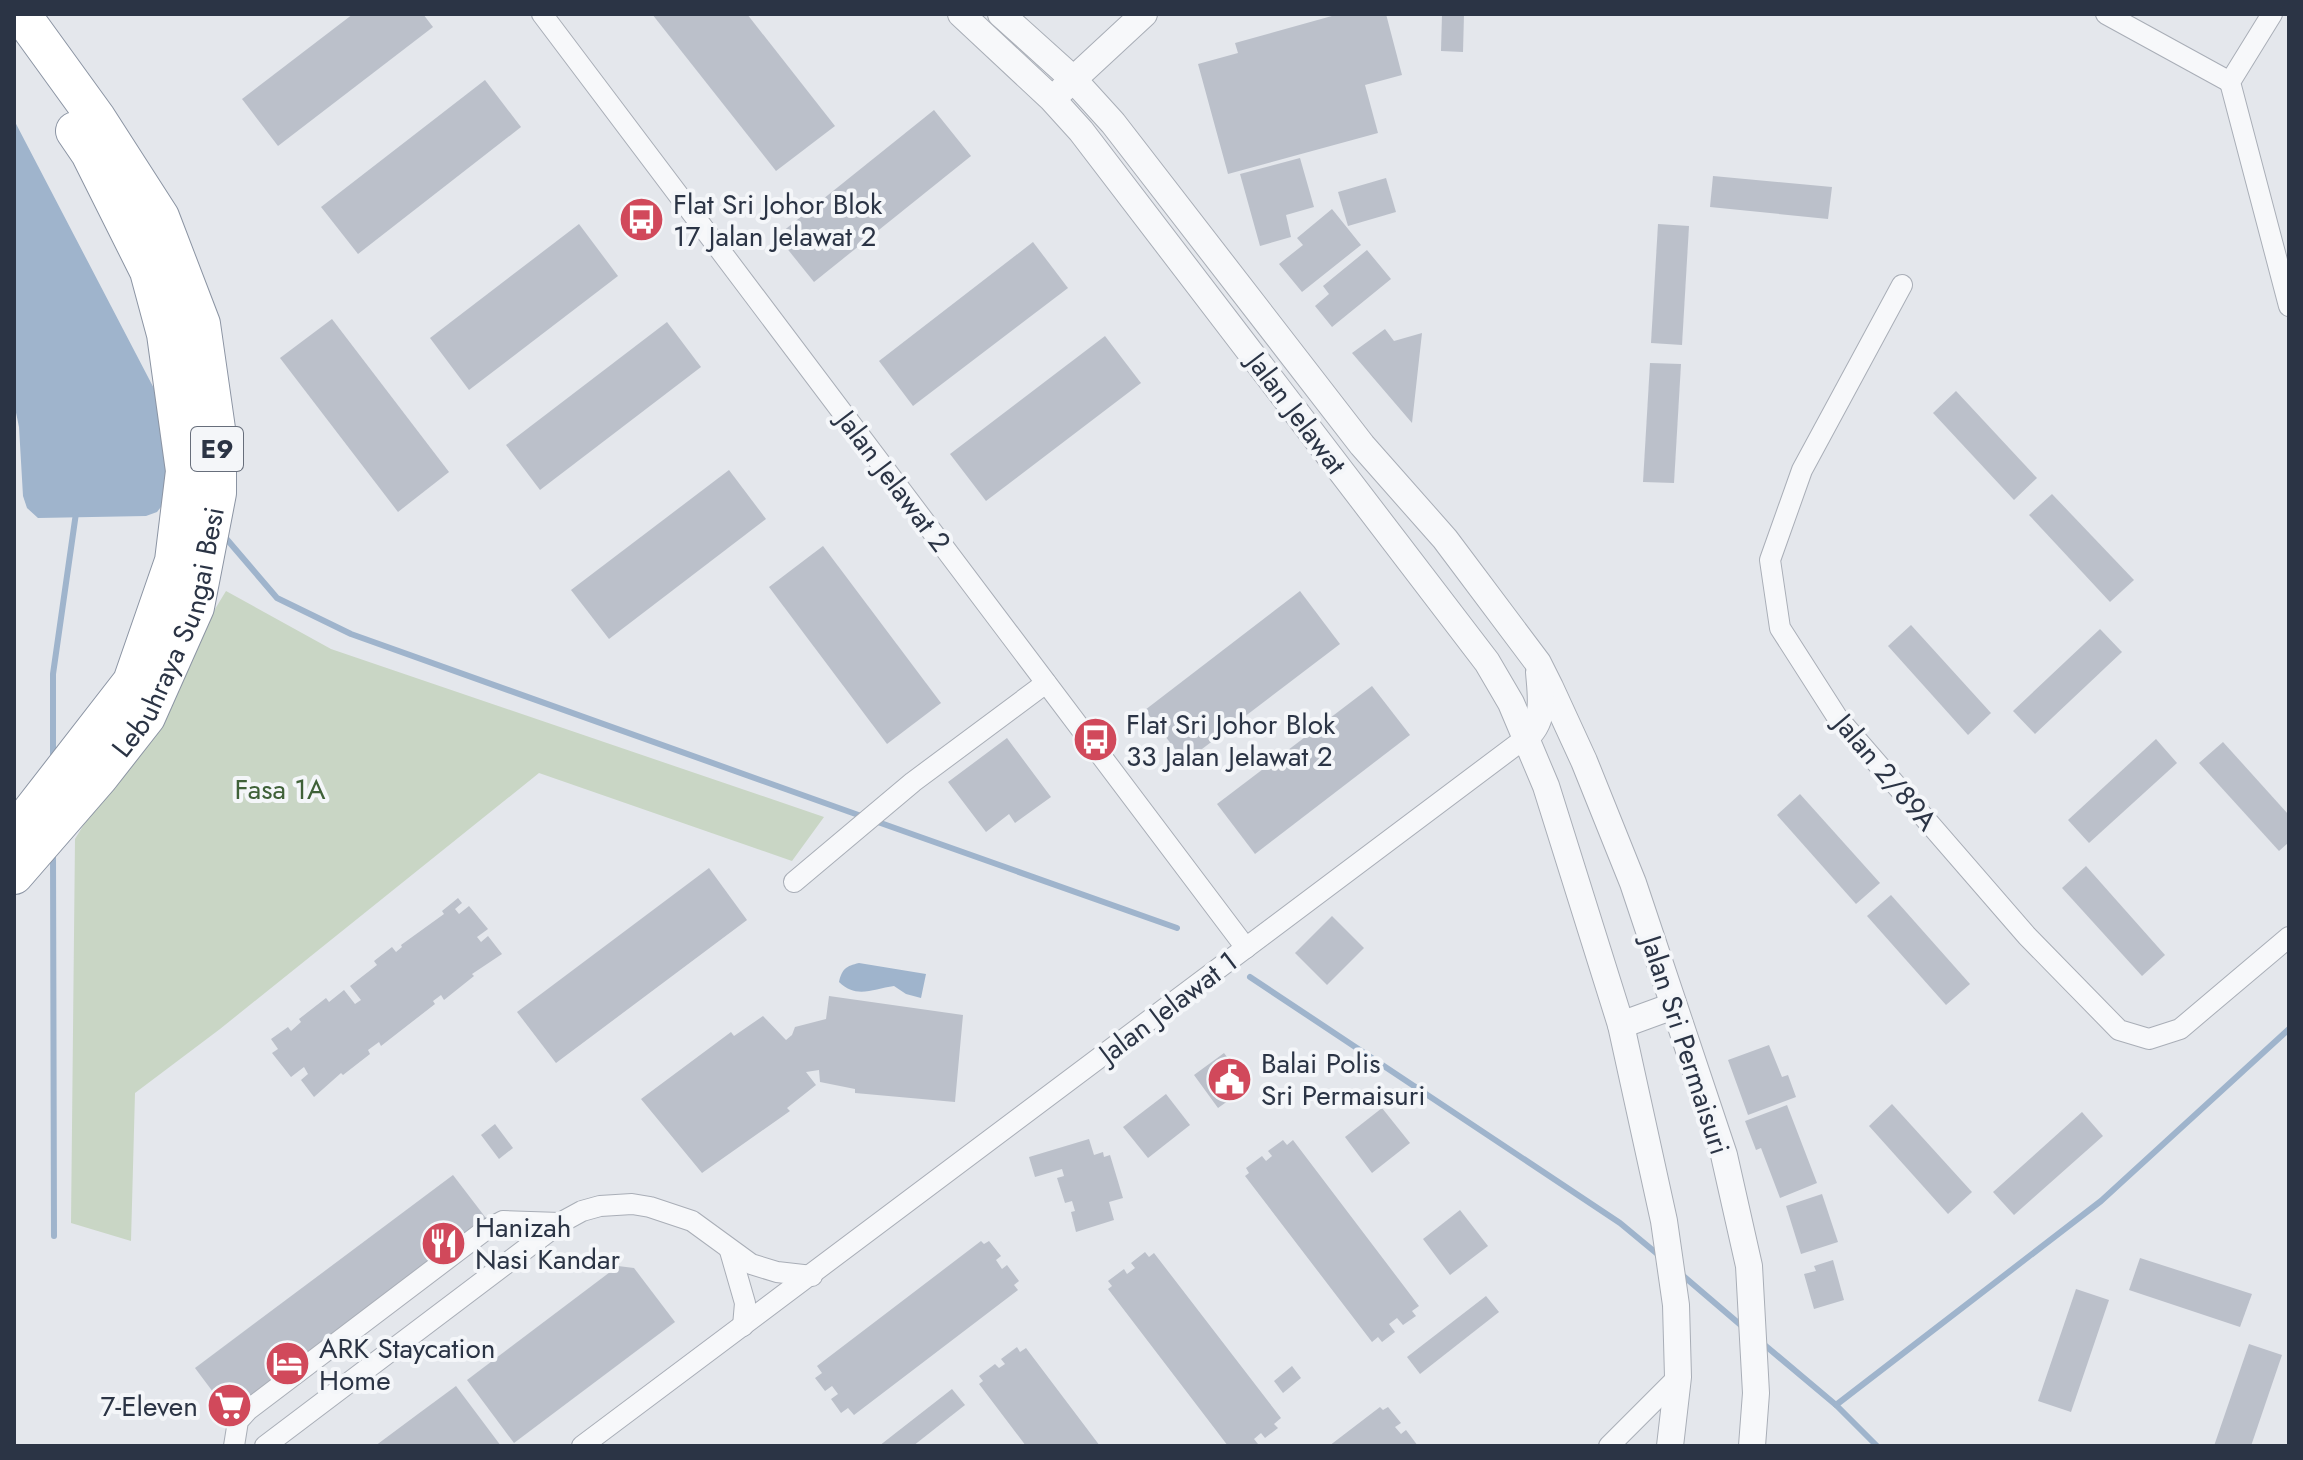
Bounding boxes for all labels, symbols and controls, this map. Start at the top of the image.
place label: Flat Sri Johor Blok 17 Jalan Jelawat 2 [673,184,883,257]
bus stop icon: Flat Sri Johor Blok 17 Jalan Jelawat 2 [618,196,666,244]
street label: Jalan Jelawat [1235,341,1356,483]
street label: Jalan Jelawat 2 [824,399,960,561]
road number: E9 [191,427,243,471]
street label: Lebuhraya Sungai Besi [102,503,235,766]
street label: Jalan 2/89A [1822,702,1947,840]
place label: Flat Sri Johor Blok 33 Jalan Jelawat 2 [1126,704,1336,777]
bus stop icon: Flat Sri Johor Blok 33 Jalan Jelawat 2 [1071,716,1119,764]
park label: Fasa 1A [235,769,326,810]
street label: Jalan Sri Permaisuri [1630,927,1740,1160]
street label: Jalan Jelawat 1 [1087,942,1246,1076]
place label: Balai Polis Sri Permaisuri [1261,1043,1426,1116]
public building icon: Balai Polis Sri Permaisuri [1206,1055,1254,1103]
place label: Hanizah Nasi Kandar [475,1207,621,1280]
restaurant icon: Hanizah Nasi Kandar [420,1219,468,1267]
place label: ARK Staycation Home [319,1328,496,1401]
hotel icon: ARK Staycation Home [264,1340,312,1388]
supermarket icon: 7-Eleven [205,1382,253,1430]
place label: 7-Eleven [101,1386,198,1427]

